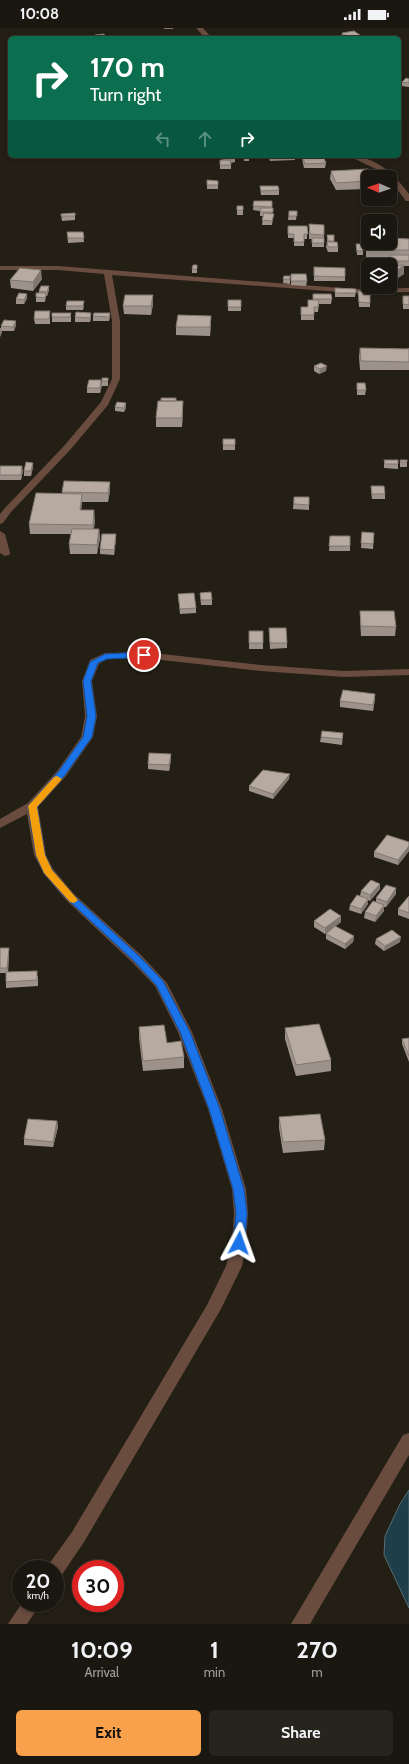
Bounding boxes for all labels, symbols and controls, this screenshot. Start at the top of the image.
text: 10:08 [20,5,59,23]
text: 170 m [90,50,165,84]
icon: right [24,52,76,104]
text: Turn right [90,84,161,106]
icon: left [152,128,174,150]
icon: ahead [194,128,216,150]
icon: right [236,128,258,150]
north arrow [361,170,397,206]
map controls [361,170,397,294]
button: sound [361,214,397,250]
button: layers [361,258,397,294]
pin [127,638,161,672]
icon: arrive [133,644,155,666]
position arrow [218,1222,260,1264]
speed limit sign: 30 [72,1560,124,1612]
text: 20 [26,1569,50,1593]
text: km/h [27,1589,49,1602]
text: 10:09 [71,1635,133,1664]
text: 1 [210,1635,219,1664]
text: 270 [296,1635,338,1664]
text: Arrival [85,1664,119,1680]
text: min [204,1664,225,1680]
text: m [311,1664,323,1680]
button: Exit [16,1710,201,1756]
button: Share [209,1710,393,1756]

